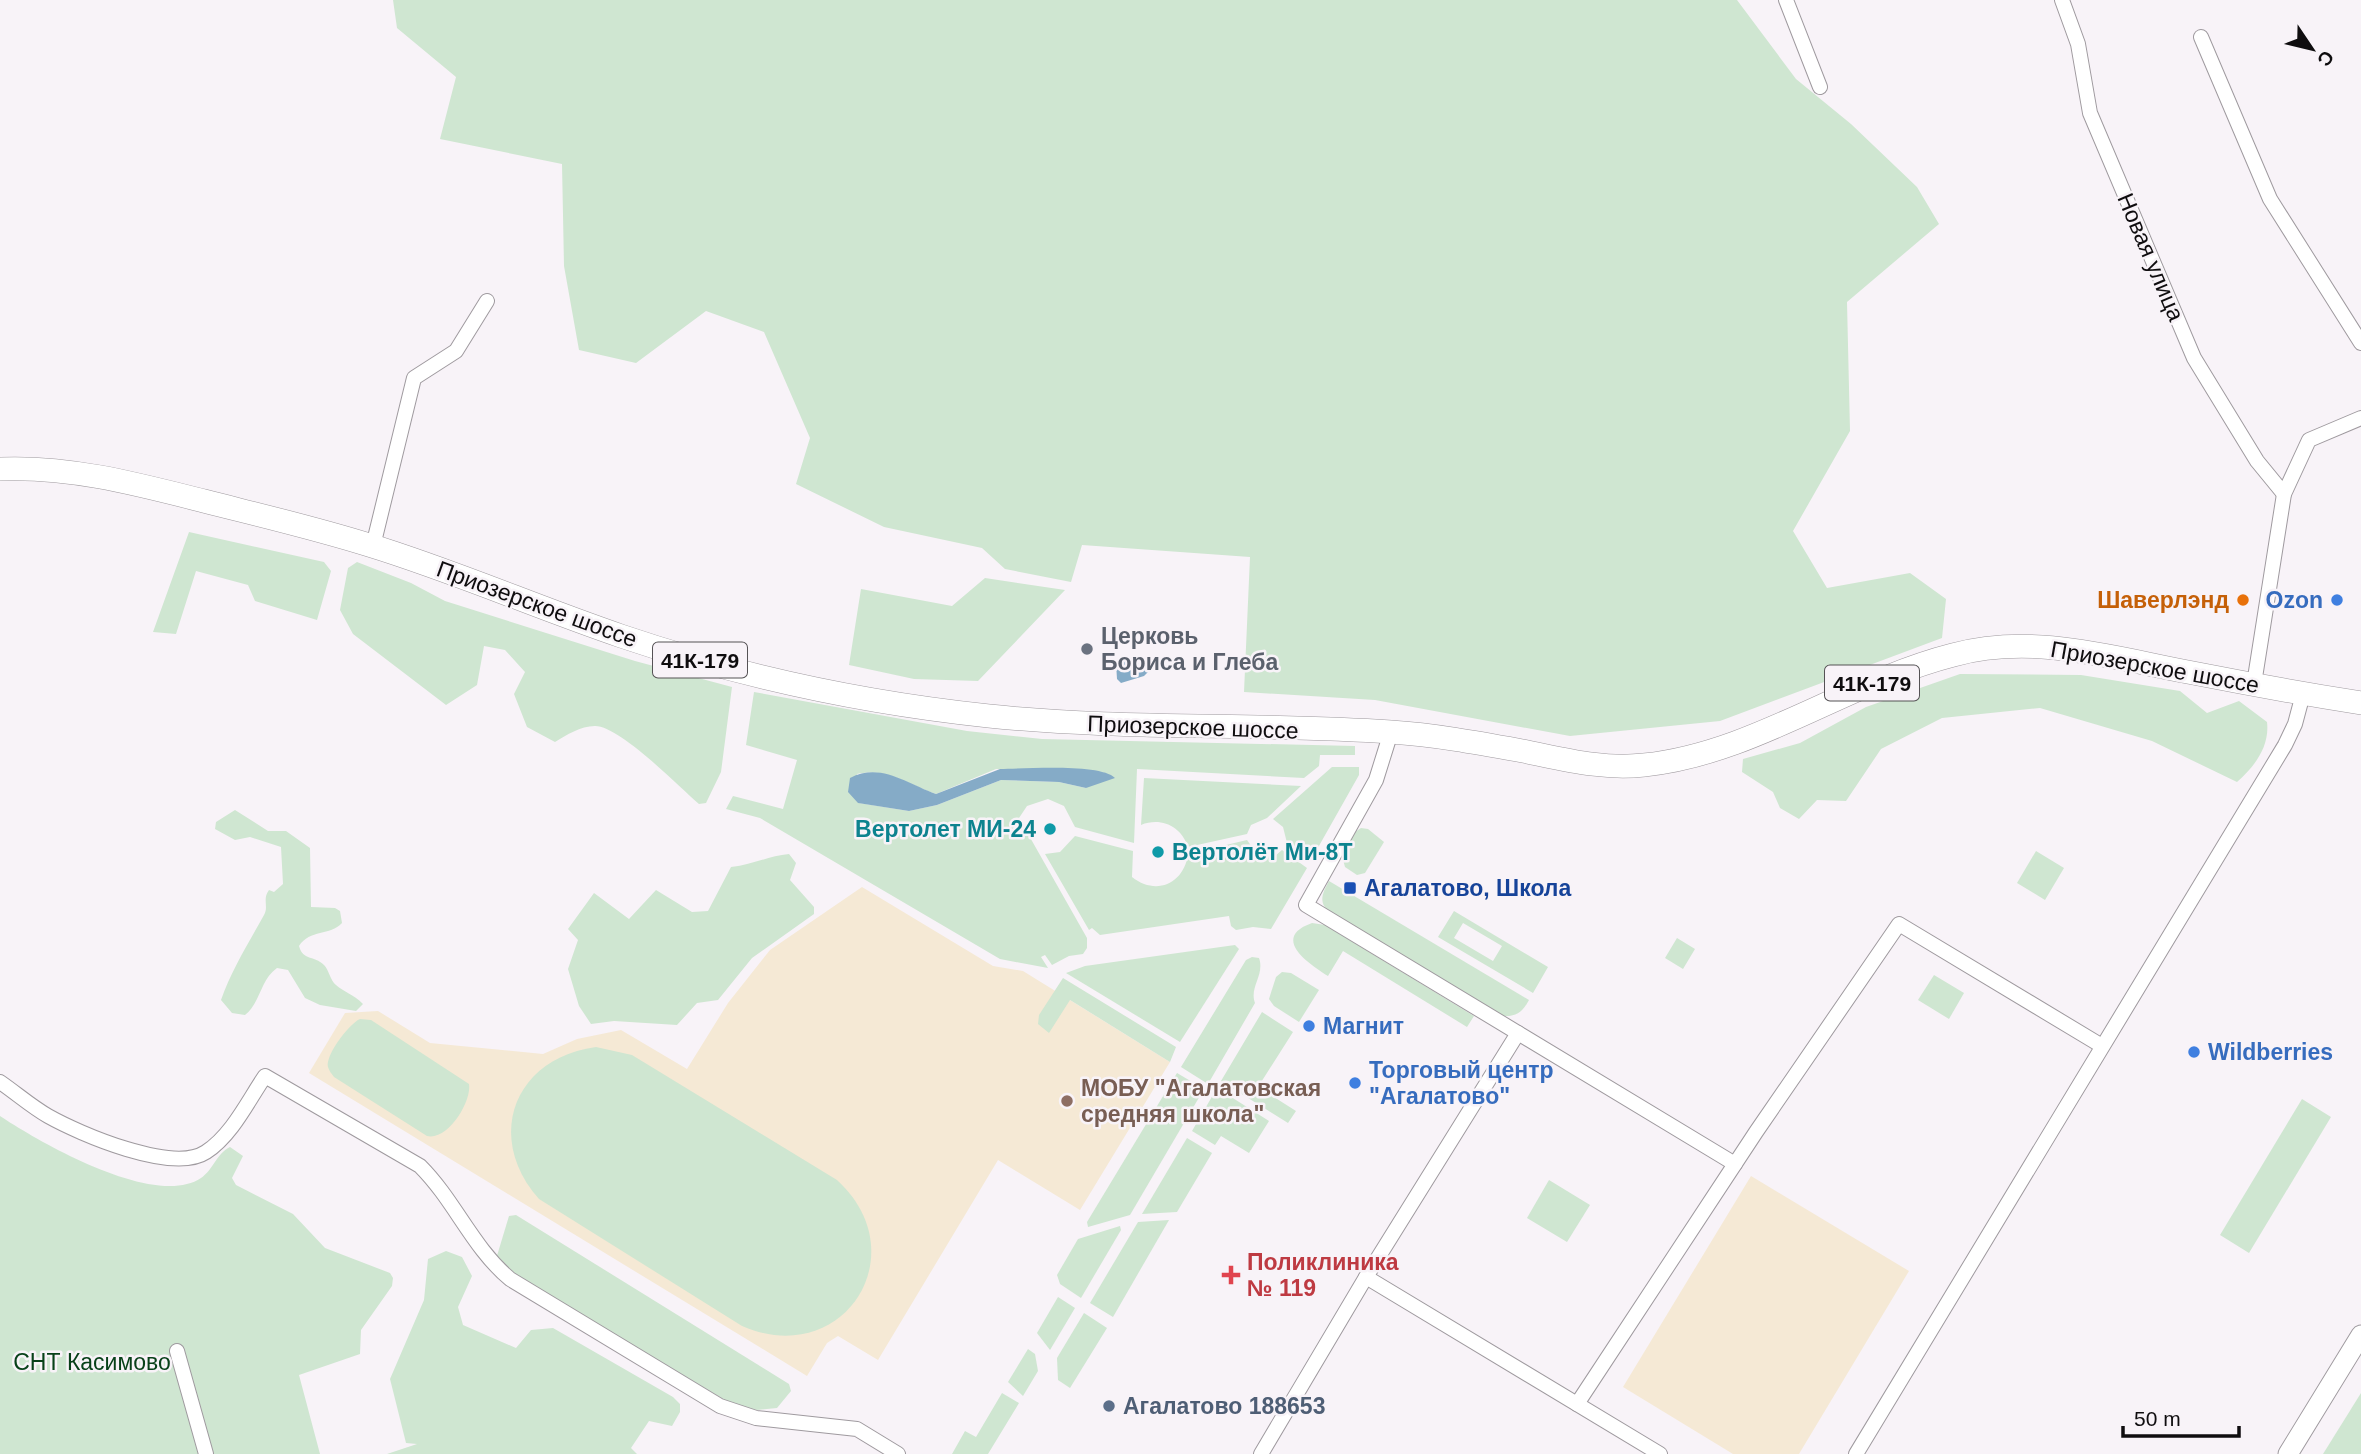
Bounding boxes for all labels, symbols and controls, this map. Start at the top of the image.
north arrow [2277,14,2347,84]
text: С [2313,47,2338,70]
street label: Новая улица [2112,189,2190,325]
street label: Приозерское шоссе [433,556,641,652]
place label: Шаверлэнд [2097,587,2229,613]
place label: Ozon [2266,587,2323,613]
marker: Шаверлэнд [2235,592,2251,608]
marker: Ozon [2329,592,2345,608]
place label: Церковь Бориса и Глеба [1101,623,1278,675]
street label: Приозерское шоссе [2049,636,2261,698]
marker: Церковь Бориса и Глеба [1079,641,1095,657]
road number: 41К-179 [653,642,747,678]
road number: 41К-179 [1825,666,1919,700]
street label: Приозерское шоссе [1087,710,1299,744]
place label: Вертолет МИ-24 [855,816,1036,842]
marker: Вертолет МИ-24 [1042,821,1058,837]
place label: Вертолёт Ми-8Т [1172,839,1352,865]
marker: Вертолёт Ми-8Т [1150,844,1166,860]
place label: Агалатово, Школа [1364,875,1571,901]
marker: Агалатово, Школа [1342,880,1358,896]
place label: Магнит [1323,1013,1404,1039]
marker: Магнит [1301,1018,1317,1034]
place label: Wildberries [2208,1039,2333,1065]
marker: Wildberries [2186,1044,2202,1060]
place label: Торговый центр "Агалатово" [1369,1057,1553,1109]
place label: МОБУ "Агалатовская средняя школа" [1081,1075,1321,1127]
marker: Торговый центр "Агалатово" [1347,1075,1363,1091]
marker: МОБУ "Агалатовская средняя школа" [1059,1093,1075,1109]
place label: Поликлиника № 119 [1247,1249,1399,1301]
marker: Поликлиника № 119 [1221,1265,1241,1285]
park label: СНТ Касимово [13,1349,171,1375]
place label: Агалатово 188653 [1123,1393,1325,1419]
scale bar [2123,1394,2238,1438]
marker: Агалатово 188653 [1101,1398,1117,1414]
text: 50 m [2134,1407,2181,1430]

